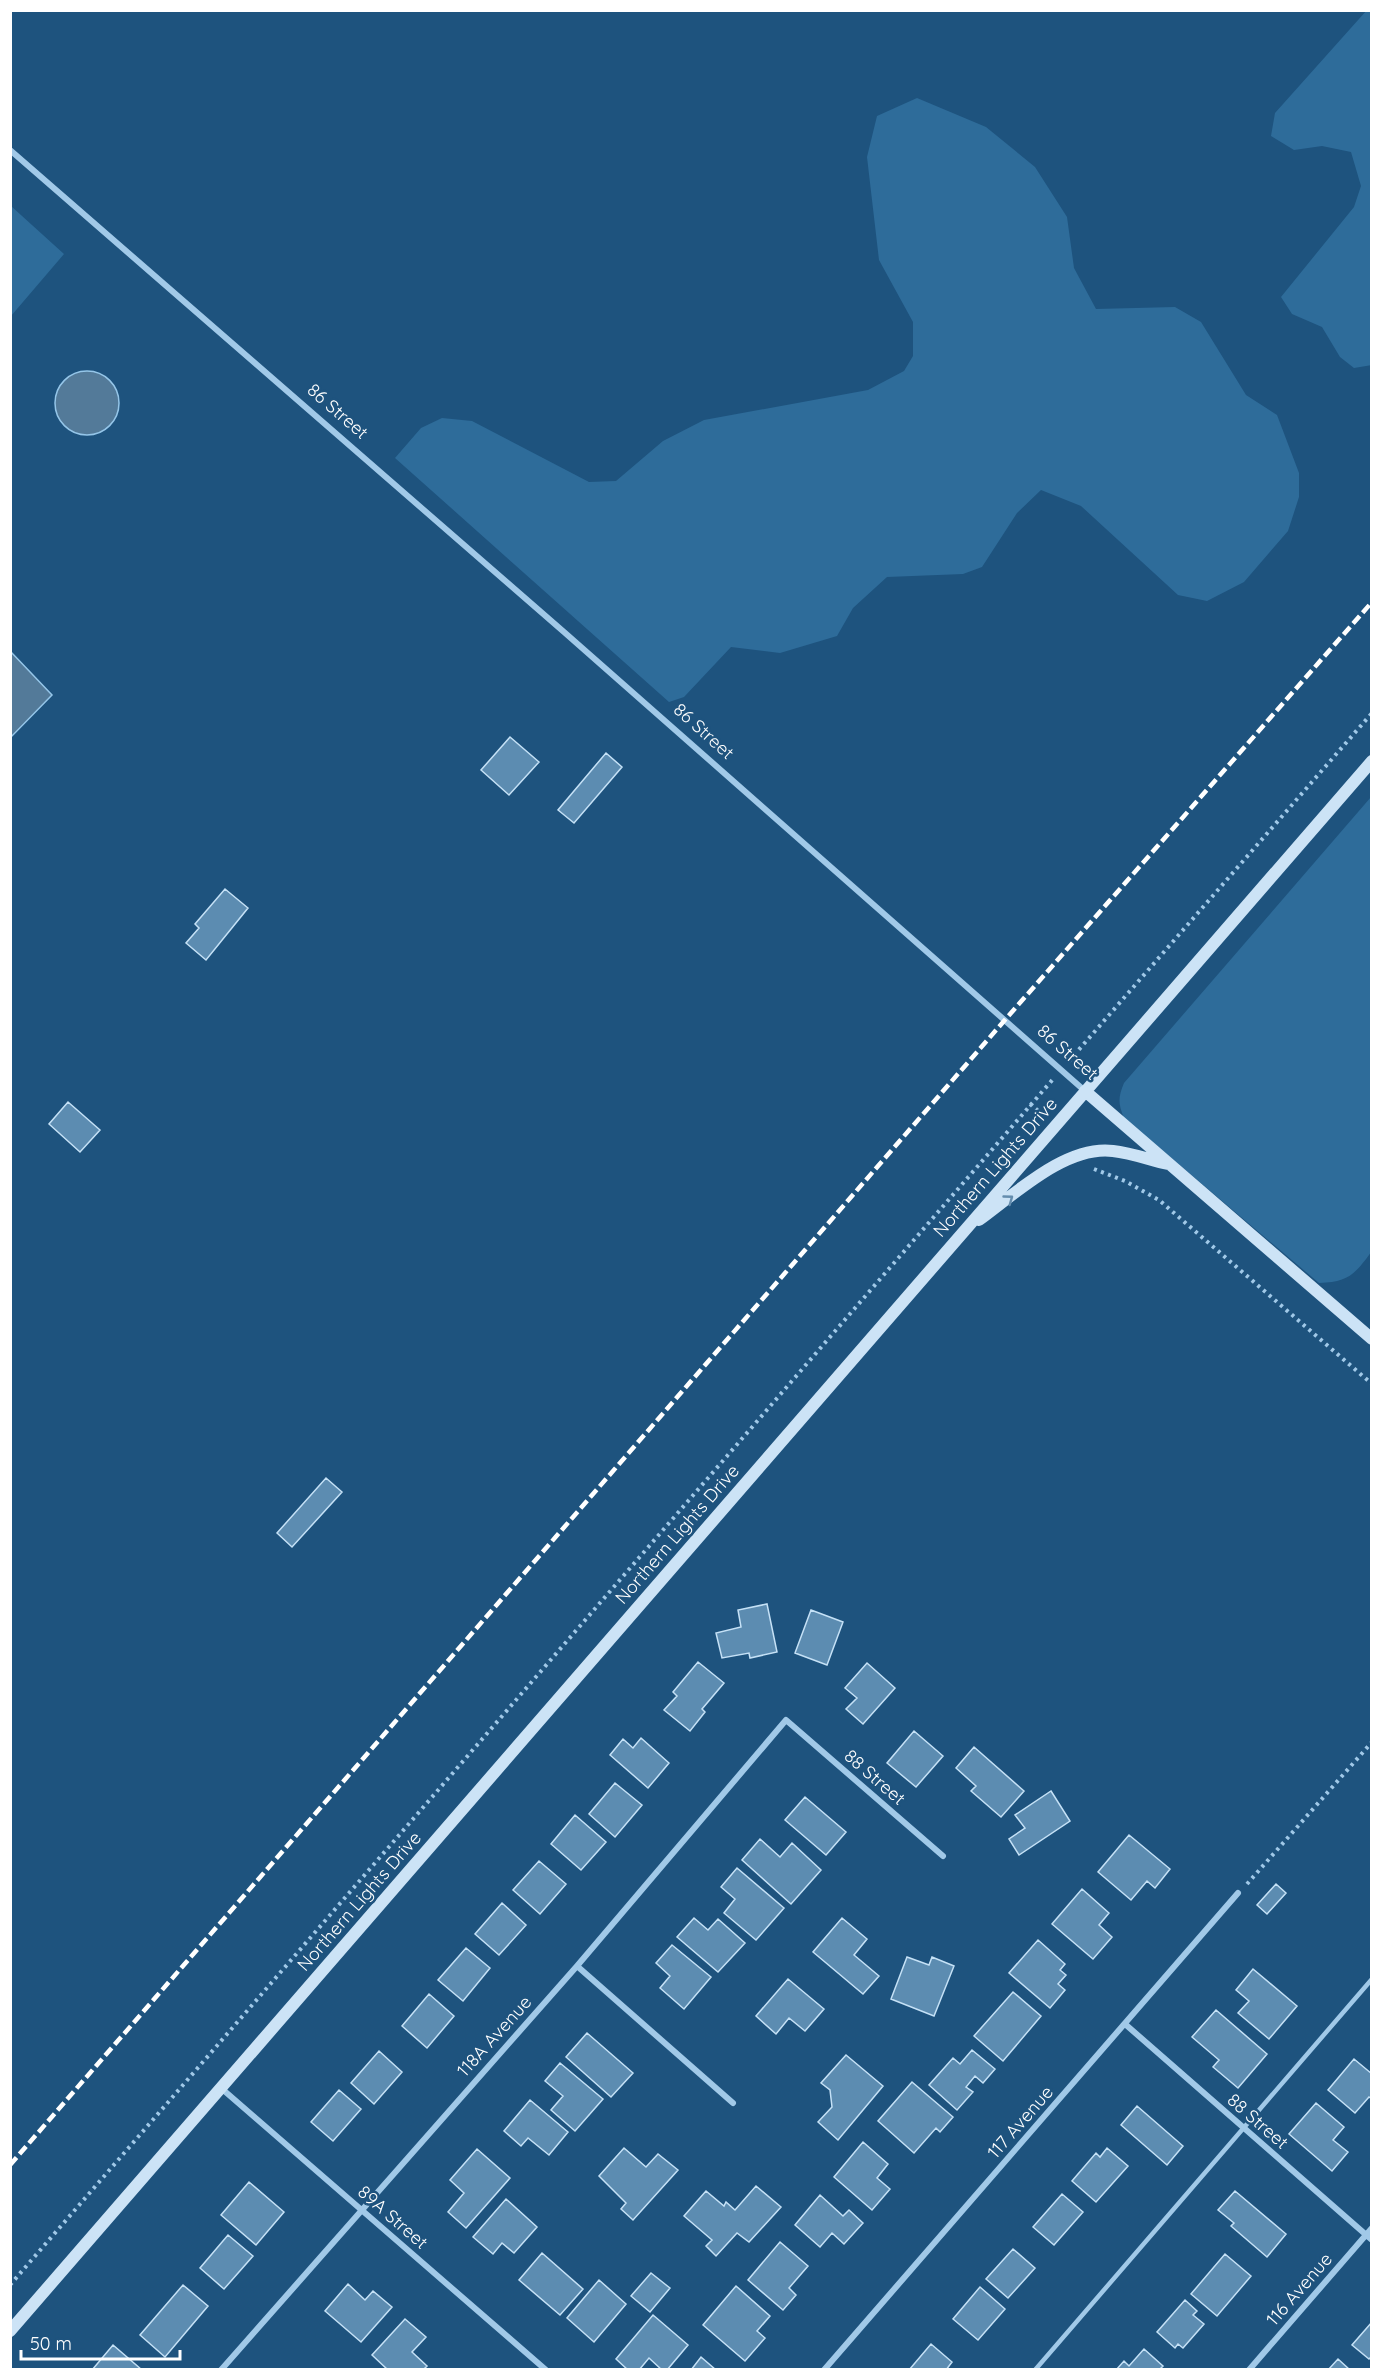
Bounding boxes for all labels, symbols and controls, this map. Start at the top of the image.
street label: 86 Street [303,378,373,444]
street label: 86 Street [669,698,739,764]
street label: 86 Street [1033,1019,1103,1085]
street label: Northern Lights Drive [928,1092,1062,1242]
one-way arrow [1002,1195,1013,1206]
street label: Northern Lights Drive [610,1459,744,1609]
street label: 88 Street [840,1744,910,1810]
street label: Northern Lights Drive [292,1826,426,1976]
street label: 118A Avenue [452,1991,536,2081]
street label: 117 Avenue [982,2081,1058,2163]
street label: 88 Street [1223,2088,1293,2154]
street label: 89A Street [353,2180,433,2254]
street label: 116 Avenue [1261,2248,1337,2330]
scale bar [21,2323,180,2361]
text: 50 m [30,2332,72,2355]

